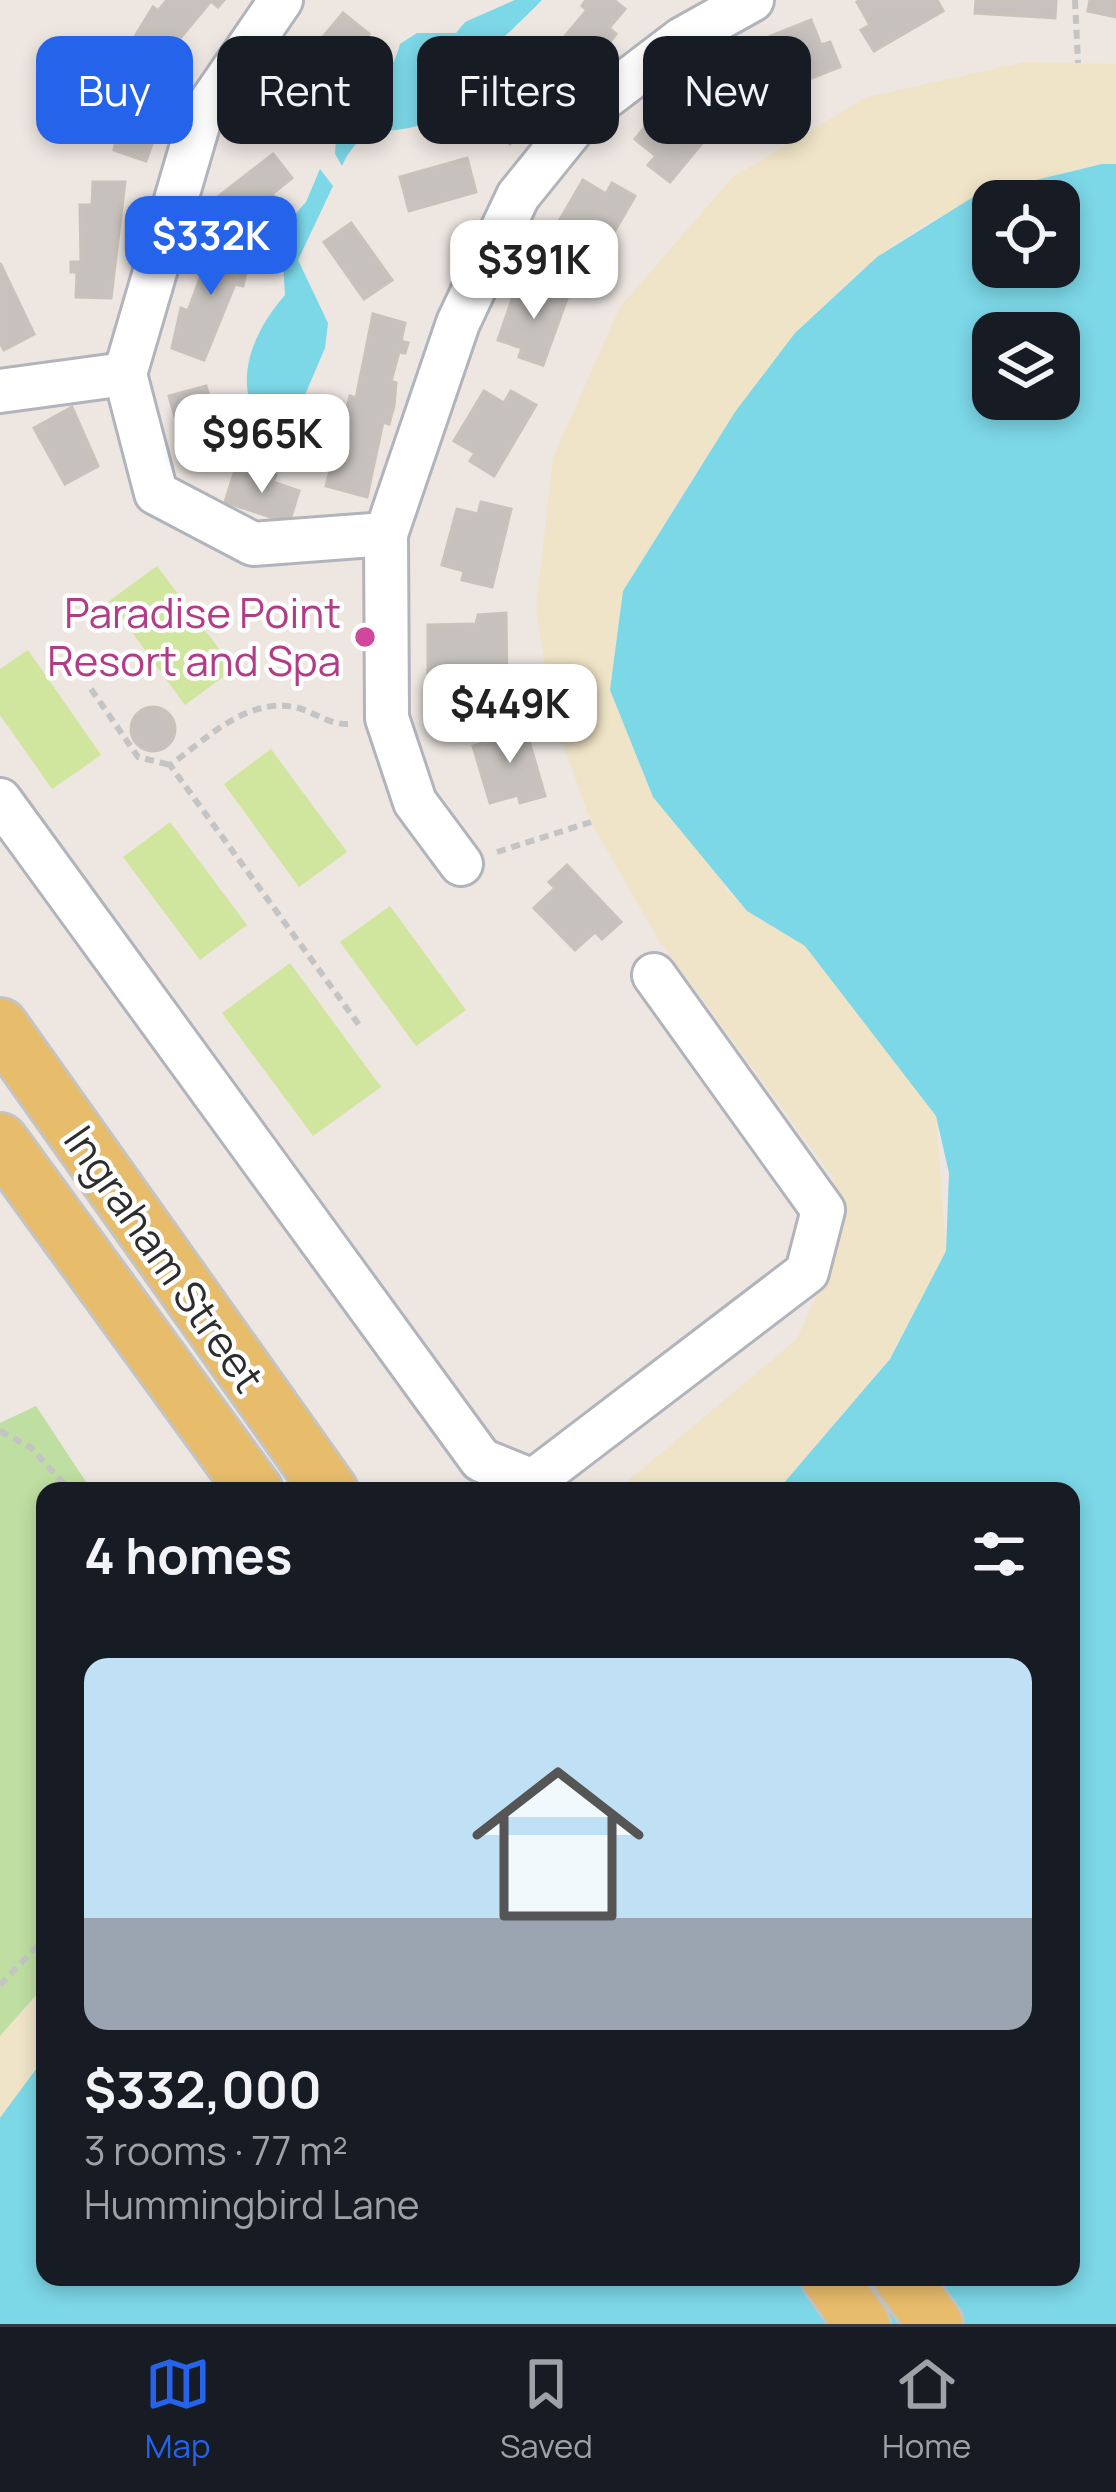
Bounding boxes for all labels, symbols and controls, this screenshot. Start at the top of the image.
chip: Buy [36,36,193,144]
chip: Rent [217,36,393,144]
chip: Filters [417,36,619,144]
chip: New [643,36,811,144]
map controls [972,180,1080,420]
button: locate [972,180,1080,288]
pin: $332K [127,196,295,298]
text: $332K [152,208,270,262]
pin: $391K [450,220,618,322]
text: $391K [477,232,591,286]
button: layers [972,312,1080,420]
pin: $965K [178,394,346,496]
text: $965K [201,406,323,460]
place label: Paradise Point Resort and Spa [47,583,341,689]
marker: Paradise Point Resort and Spa [352,624,378,650]
pin: $449K [426,664,594,766]
text: $449K [450,676,570,730]
street label: Ingraham Street [51,1114,278,1403]
text: 4 homes [84,1520,292,1589]
icon: filters [966,1521,1032,1587]
icon: home [450,1736,666,1952]
text: $332,000 [84,2054,322,2123]
text: 3 rooms · 77 m² [84,2123,348,2177]
text: Hummingbird Lane [84,2177,420,2231]
tab: Map [145,2351,211,2468]
tab: Saved [500,2351,593,2468]
tab: Home [882,2351,971,2468]

